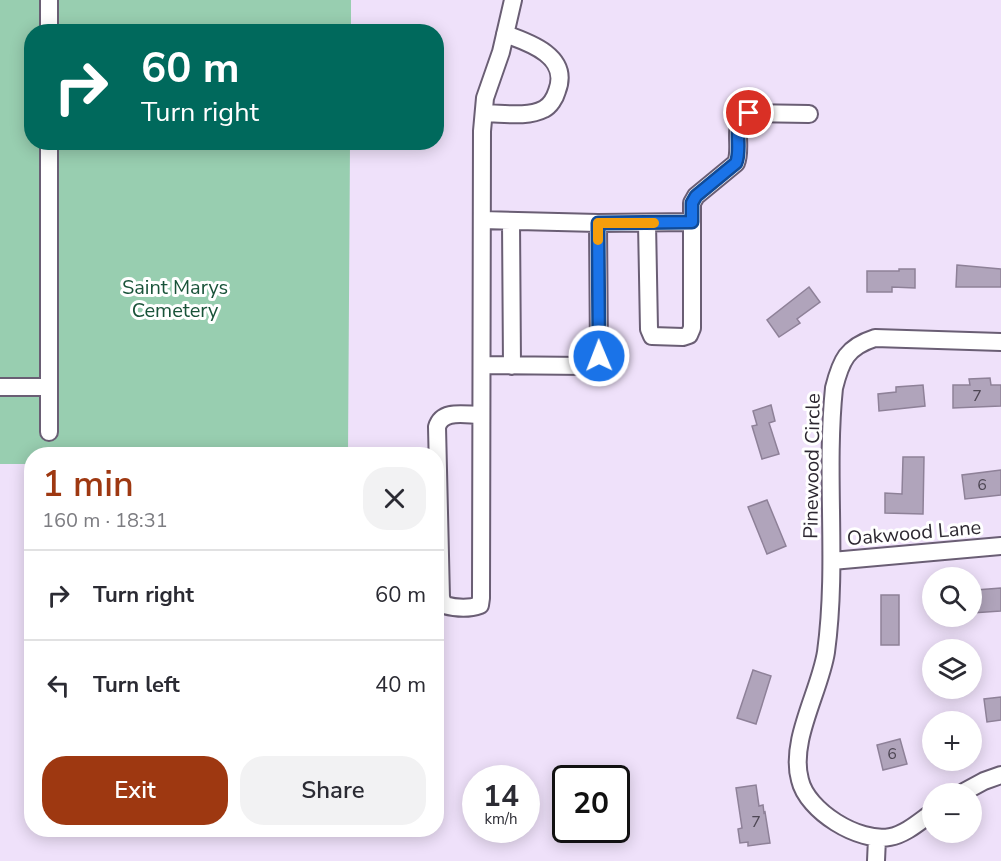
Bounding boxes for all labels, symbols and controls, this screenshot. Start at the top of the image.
text: 60 m [141,40,240,97]
icon: right [42,48,120,126]
pin [723,87,774,138]
text: Turn right [141,94,259,131]
icon: arrive [732,96,765,129]
park label: Saint Marys Cemetery [122,274,228,324]
position arrow [567,324,631,388]
house number: 7 [972,385,982,407]
street label: Pinewood Circle [797,393,827,539]
text: 1 min [42,460,134,509]
button: close [363,467,426,530]
house number: 6 [977,474,987,496]
text: 160 m · 18:31 [42,507,168,534]
street label: Oakwood Lane [846,514,982,552]
map controls [922,567,982,843]
button: search [922,567,982,627]
icon: right [42,579,75,612]
text: Turn right [93,580,194,610]
text: 60 m [375,580,426,610]
button: layers [922,639,982,699]
icon: left [42,669,75,702]
text: Turn left [93,670,180,700]
text: 40 m [375,670,426,700]
button: + [922,711,982,771]
house number: 6 [887,743,897,765]
button: Exit [42,756,228,825]
button: Share [240,756,426,825]
speed limit sign: 20 [552,765,630,843]
text: 14 [483,776,519,817]
button: − [922,783,982,843]
text: km/h [484,809,518,829]
house number: 7 [751,811,761,833]

